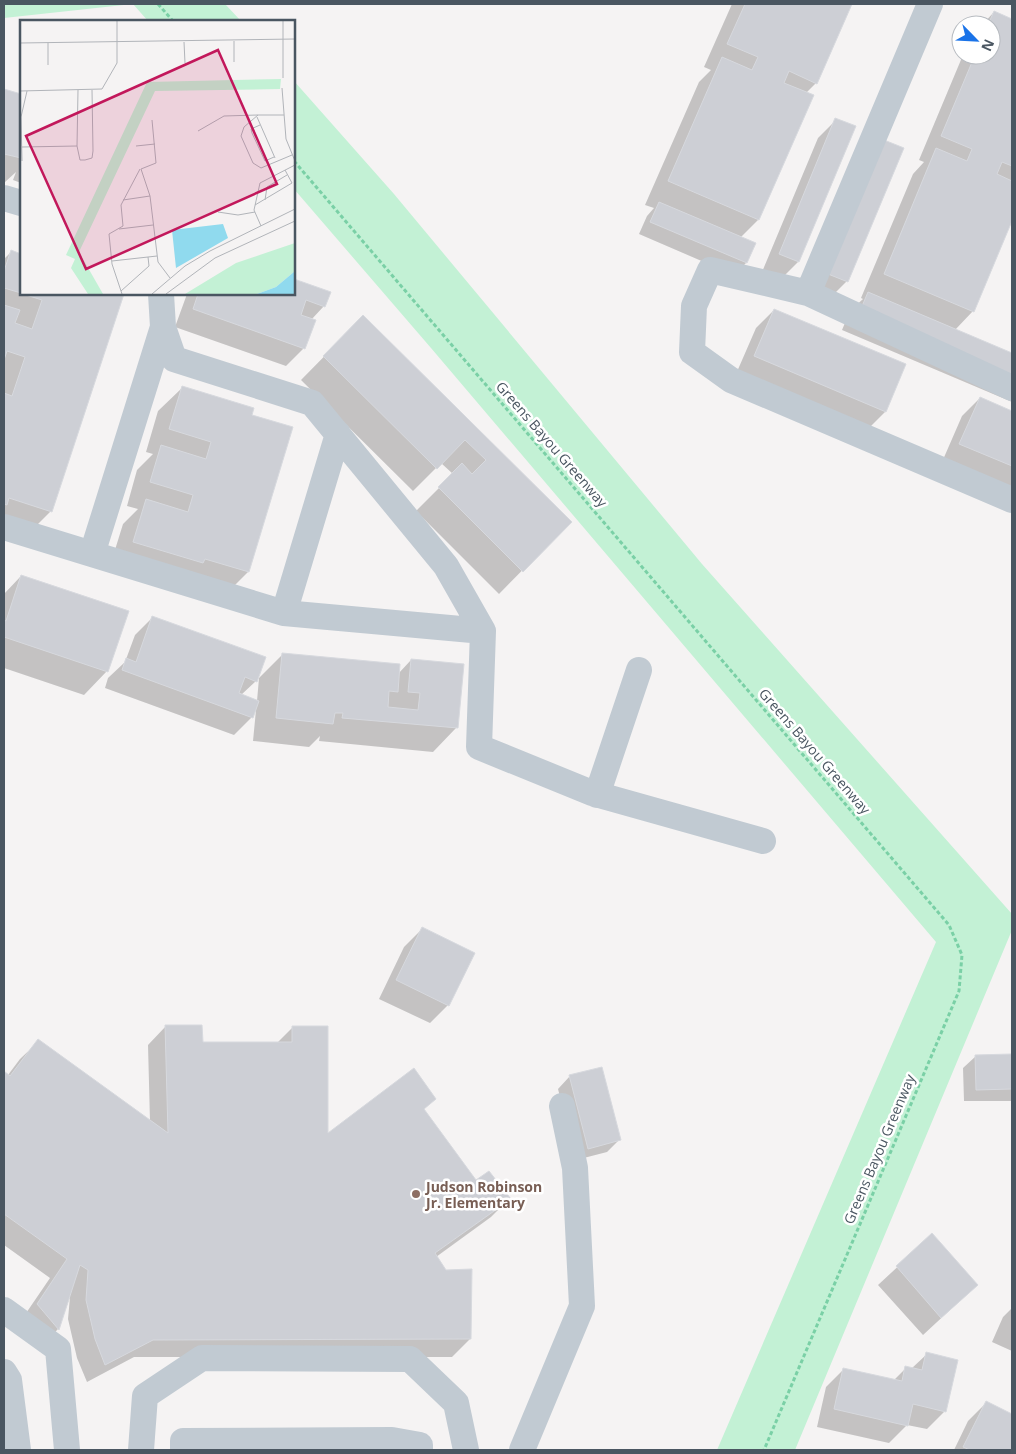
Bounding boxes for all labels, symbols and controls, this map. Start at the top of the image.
north arrow [951,15,1001,65]
inset map [20,20,295,295]
text: N [977,36,999,55]
street label: Greens Bayou Greenway [492,377,613,512]
street label: Greens Bayou Greenway [755,684,876,819]
street label: Greens Bayou Greenway [839,1070,920,1227]
place label: Judson Robinson Jr. Elementary [424,1177,542,1212]
marker: Judson Robinson Jr. Elementary [410,1188,422,1200]

